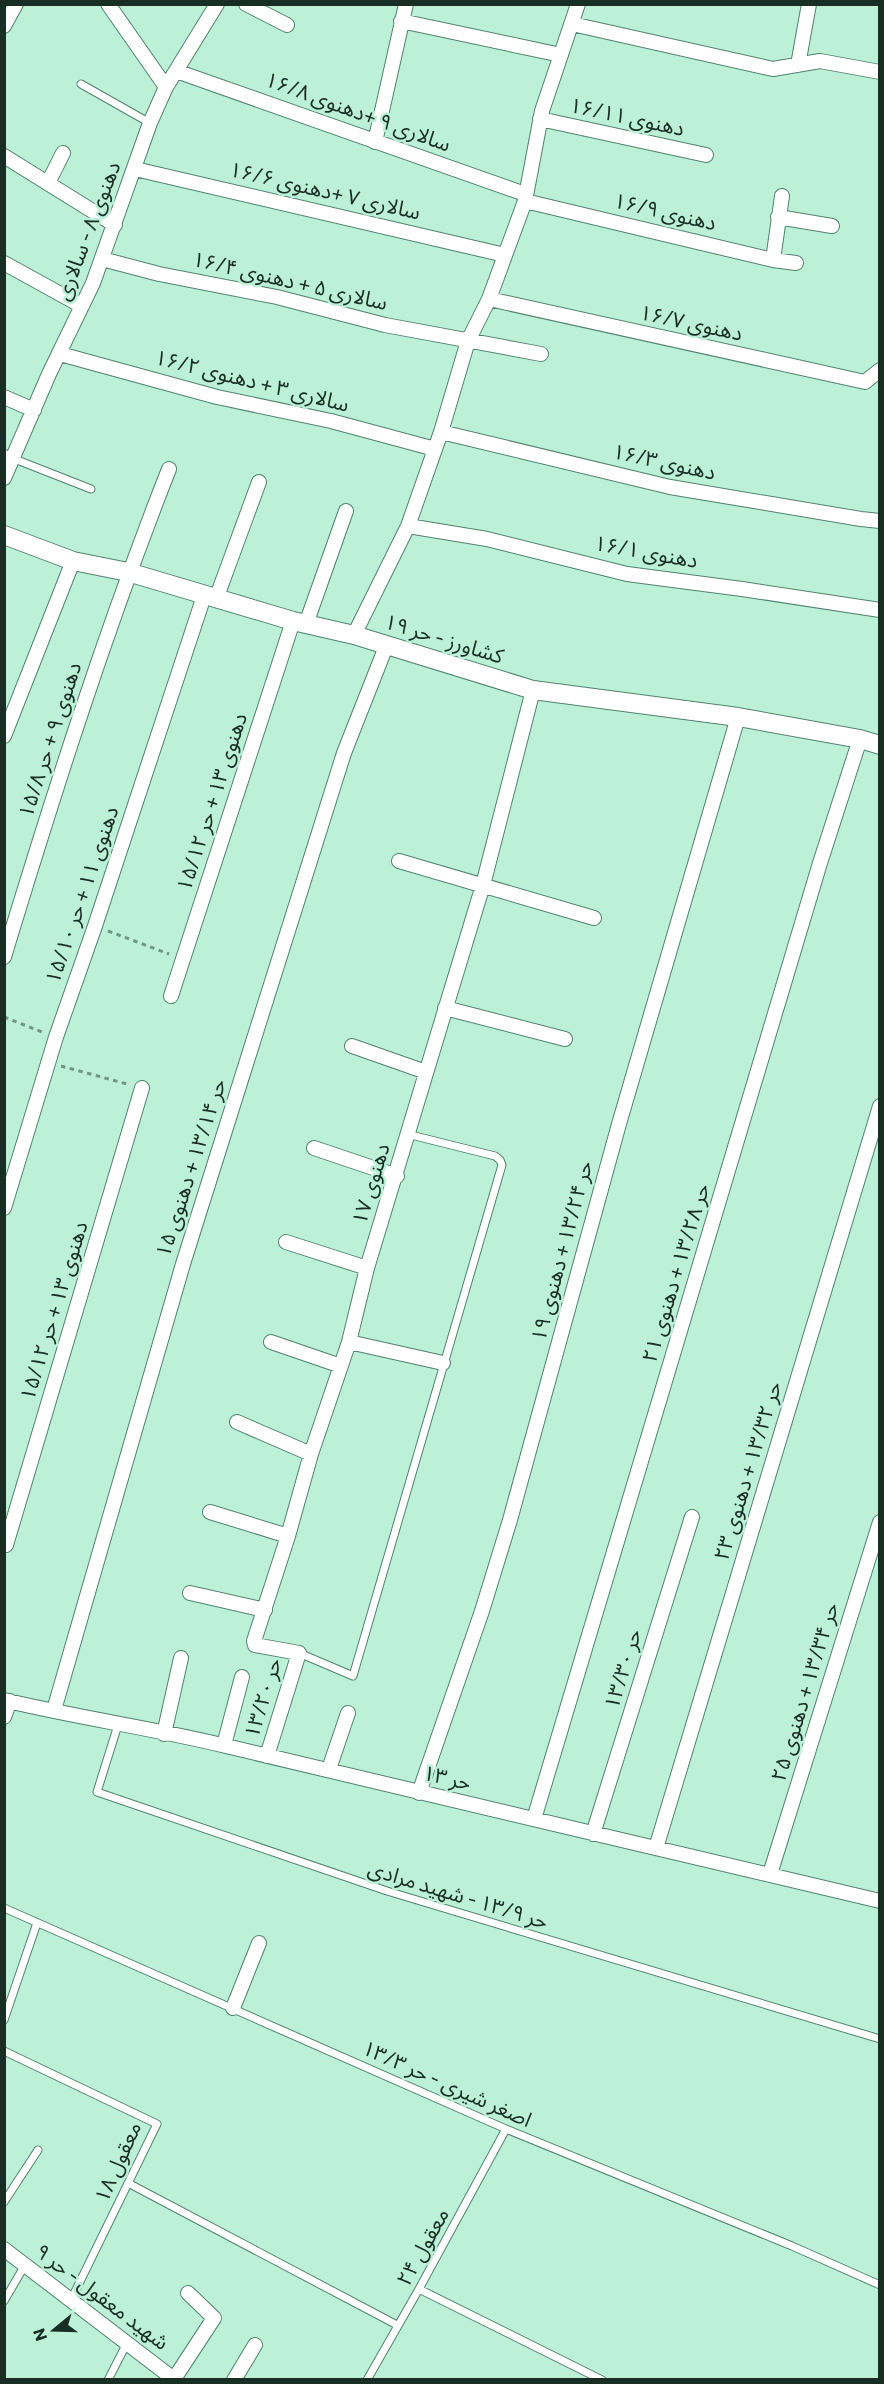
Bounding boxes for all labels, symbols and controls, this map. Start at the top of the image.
street label: سالاری ۹ +دهنوی ۱۶/۸ [262,65,455,157]
street label: دهنوی ۱۶/۱۱ [567,91,687,141]
street label: سالاری ۷ +دهنوی ۱۶/۶ [227,155,423,225]
street label: دهنوی ۸ - سالاری [49,158,125,304]
street label: دهنوی ۱۶/۹ [611,187,719,235]
street label: سالاری ۵ + دهنوی ۱۶/۴ [190,245,390,315]
street label: دهنوی ۱۶/۷ [637,298,745,346]
street label: سالاری ۳ + دهنوی ۱۶/۲ [152,343,352,417]
street label: دهنوی ۱۶/۳ [610,437,718,485]
street label: دهنوی ۱۶/۱ [592,529,700,573]
street label: کشاورز - حر ۱۹ [382,608,507,669]
street label: دهنوی ۹ + حر ۱۵/۸ [12,659,86,821]
street label: دهنوی ۱۳ + حر ۱۵/۱۲ [170,709,252,894]
street label: دهنوی ۱۱ + حر ۱۵/۱۰ [39,803,124,987]
street label: حر ۱۳/۱۴ + دهنوی ۱۵ [149,1075,231,1260]
street label: دهنوی ۱۷ [345,1140,395,1227]
street label: حر ۱۳/۲۴ + دهنوی ۱۹ [524,1158,598,1344]
street label: حر ۱۳/۲۸ + دهنوی ۲۱ [635,1180,715,1365]
street label: دهنوی ۱۳ + حر ۱۵/۱۲ [13,1218,93,1403]
street label: حر ۱۳/۳۲ + دهنوی ۲۳ [707,1378,787,1563]
street label: حر ۱۳/۳۴ + دهنوی ۲۵ [764,1599,844,1784]
street label: حر ۱۳/۳۰ [598,1626,646,1712]
street label: حر ۱۳/۲۰ [238,1655,286,1741]
street label: حر ۱۳ [421,1759,474,1795]
street label: حر ۱۳/۹ - شهید مرادی [365,1854,551,1934]
street label: اصغر شیری - حر ۱۳/۳ [359,2034,536,2132]
street label: معقول ۱۸ [88,2118,146,2206]
street label: معقول ۲۴ [390,2203,454,2290]
street label: شهید معقول - حر ۹ [31,2237,175,2355]
north arrow [24,2300,84,2360]
text: N [28,2326,50,2344]

